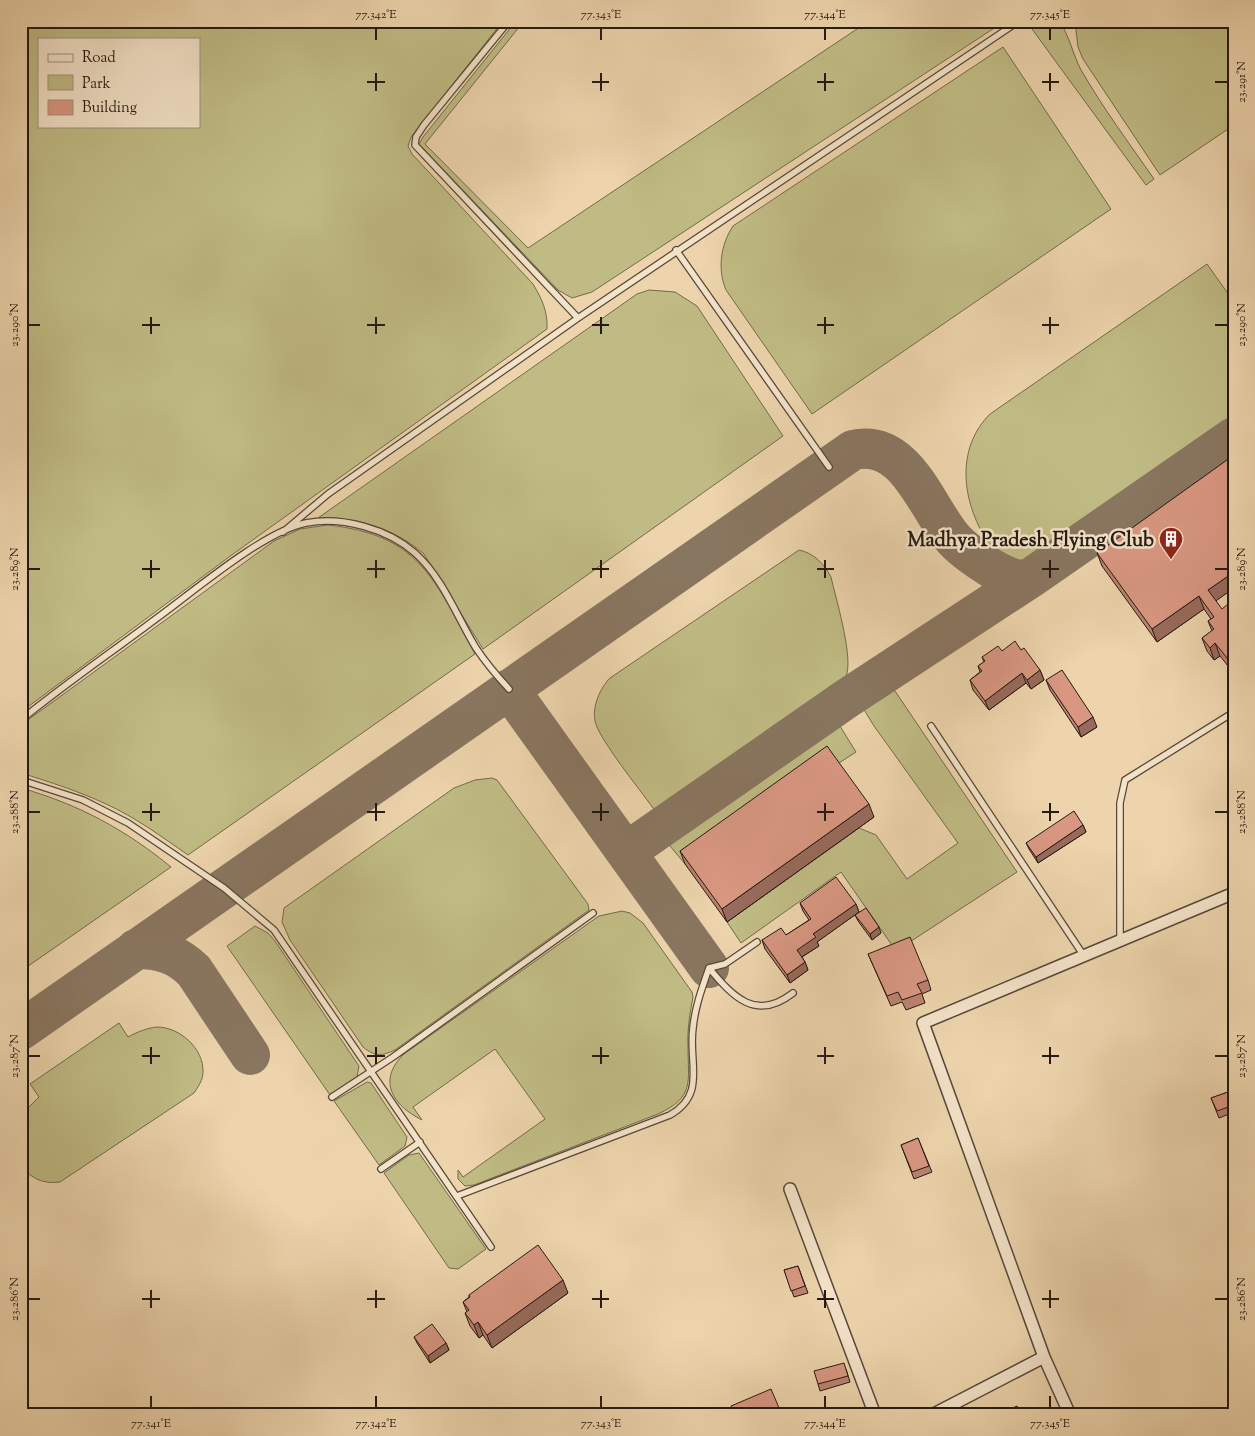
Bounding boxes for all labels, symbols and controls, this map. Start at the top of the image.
text: 77.342°E [355,6,397,24]
text: 77.343°E [581,6,622,24]
text: 77.344°E [804,6,847,24]
text: 77.345°E [1030,6,1071,24]
legend [38,38,200,128]
text: Road [82,48,116,69]
text: 23.291°N [1233,61,1251,103]
text: Park [82,74,111,95]
text: Building [82,98,137,119]
text: 23.290°N [6,303,24,347]
text: 23.290°N [1233,303,1251,347]
building icon: Madhya Pradesh Flying Club [1158,526,1184,560]
place label: Madhya Pradesh Flying Club [907,527,1154,556]
text: 23.289°N [6,547,24,591]
text: 23.289°N [1233,547,1251,591]
text: 23.288°N [6,790,24,834]
text: 23.288°N [1233,790,1251,834]
text: 23.287°N [6,1034,24,1078]
text: 23.287°N [1233,1034,1251,1078]
text: 23.286°N [6,1277,24,1321]
text: 23.286°N [1233,1277,1251,1321]
text: 77.341°E [131,1415,172,1433]
text: 77.342°E [355,1415,397,1433]
text: 77.343°E [581,1415,622,1433]
text: 77.344°E [804,1415,847,1433]
text: 77.345°E [1030,1415,1071,1433]

